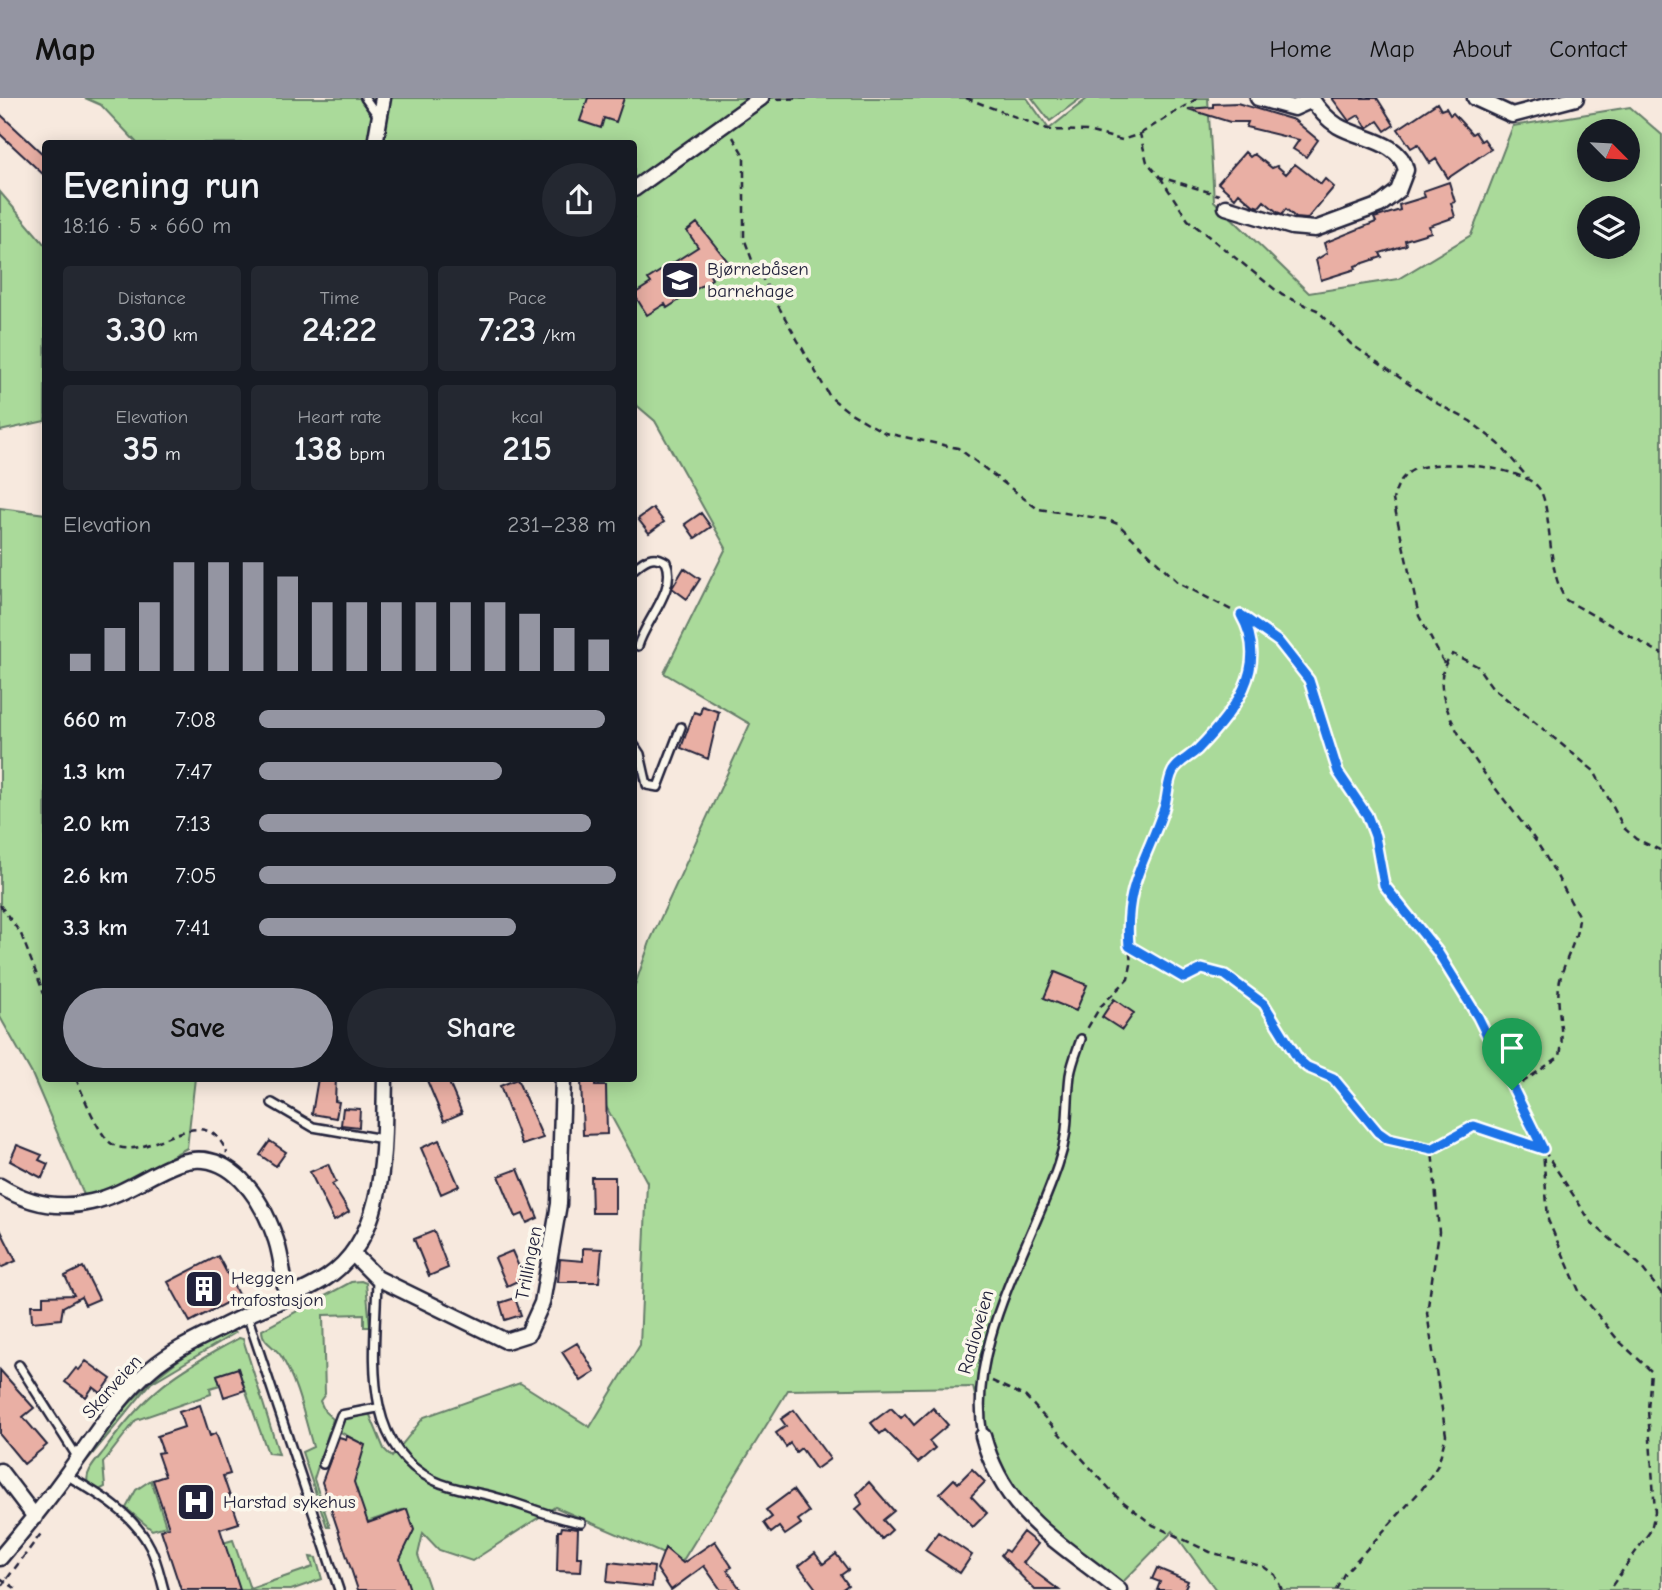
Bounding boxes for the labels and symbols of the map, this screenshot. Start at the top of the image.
north arrow [1577,119,1640,182]
place label: Bjørnebåsen barnehage [707,258,809,302]
school or university icon: Bjørnebåsen barnehage [659,259,701,301]
pin [1482,1018,1542,1090]
street label: Trillingen [511,1224,547,1302]
place label: Heggen trafostasjon [230,1267,324,1311]
building icon: Heggen trafostasjon [183,1268,225,1310]
street label: Radioveien [953,1287,999,1377]
street label: Skarveien [78,1351,146,1423]
hospital icon: Harstad sykehus [175,1481,217,1523]
place label: Harstad sykehus [223,1491,356,1513]

